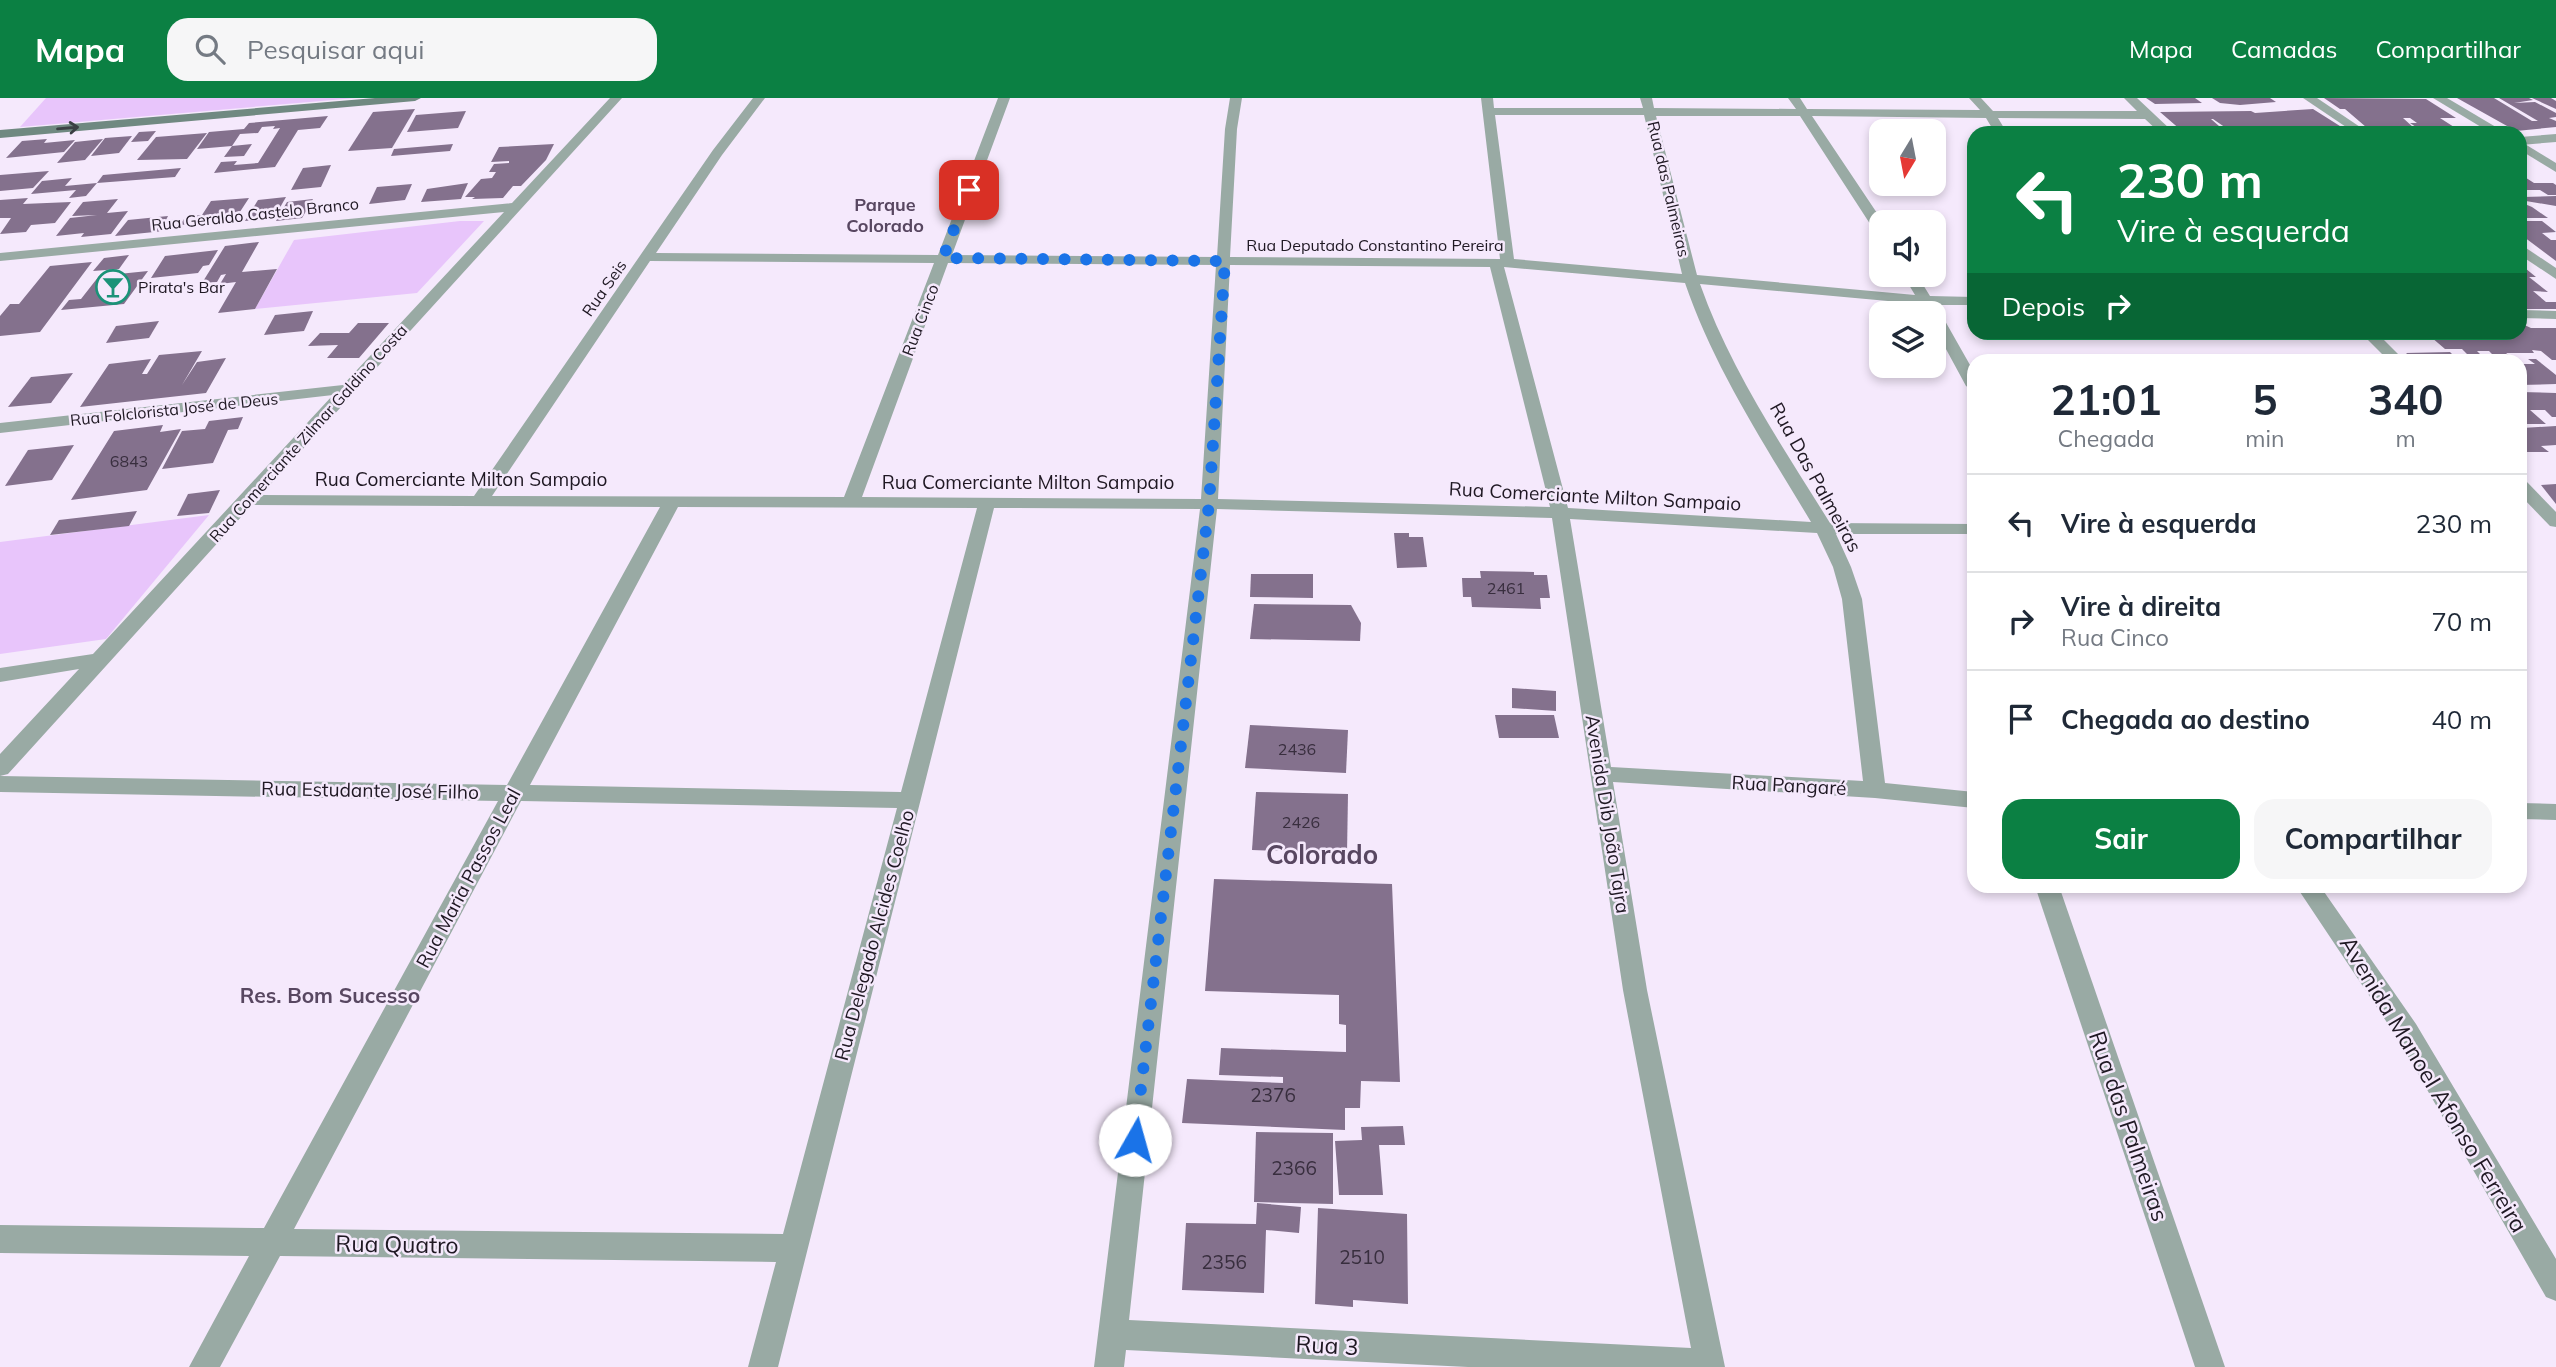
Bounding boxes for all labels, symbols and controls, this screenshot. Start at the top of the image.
search box [167,18,657,81]
text: Mapa [35,29,125,70]
icon: search [191,30,229,68]
text: Pesquisar aqui [247,33,424,66]
text: Mapa [2129,34,2193,64]
text: Camadas [2231,34,2338,64]
text: Compartilhar [2376,34,2521,64]
street label: Rua das Palmeiras [1644,119,1694,259]
north arrow [1869,119,1946,196]
map controls [1869,119,1946,378]
one-way arrow [56,121,79,134]
text: 230 m [2117,149,2263,210]
icon: left [2002,154,2093,245]
pin [939,160,999,220]
icon: arrive [950,171,988,209]
street label: Rua Geraldo Castelo Branco [150,193,360,235]
district label: Parque Colorado [846,193,924,237]
button: sound [1869,210,1946,287]
text: Vire à esquerda [2117,210,2350,250]
street label: Rua Deputado Constantino Pereira [1246,235,1504,255]
street label: Rua Seis [577,256,631,320]
bar icon: Pirata's Bar [94,268,132,306]
place label: Pirata's Bar [138,277,225,297]
street label: Rua Cinco [897,281,943,359]
icon: right [2099,287,2137,325]
text: Depois [2002,290,2085,323]
button: layers [1869,301,1946,378]
street label: Rua Comerciante Zilmar Galdino Costa [205,320,411,546]
text: 21:01 [2051,373,2162,426]
text: 5 [2252,373,2277,426]
text: 340 [2368,373,2443,426]
street label: Rua Folclorista José de Deus [69,388,279,430]
street label: Rua Das Palmeiras [1765,398,1867,556]
text: Chegada [2058,424,2155,453]
text: min [2245,424,2284,453]
text: m [2396,424,2416,453]
house number: 6843 [110,451,148,471]
street label: Rua Comerciante Milton Sampaio [315,467,607,491]
street label: Rua Comerciante Milton Sampaio [882,470,1174,494]
street label: Rua Comerciante Milton Sampaio [1448,476,1742,516]
icon: left [2002,504,2040,542]
text: Vire à esquerda [2061,507,2257,540]
text: 230 m [2416,507,2492,540]
house number: 2461 [1487,578,1525,598]
text: Vire à direita [2061,590,2221,623]
icon: right [2002,602,2040,640]
text: 70 m [2431,605,2492,638]
text: Rua Cinco [2061,623,2169,652]
icon: arrive [2002,700,2040,738]
text: Chegada ao destino [2061,703,2310,736]
text: 40 m [2431,703,2492,736]
street label: Avenida Dib João Tajra [1580,713,1636,915]
house number: 2436 [1278,739,1316,759]
street label: Rua Pangaré [1731,770,1847,800]
street label: Rua Estudante José Filho [261,776,479,804]
street label: Rua Maria Passos Leal [410,784,526,972]
button: Sair [2002,799,2240,879]
button: Compartilhar [2254,799,2492,879]
street label: Rua Delegado Alcides Coelho [829,807,919,1063]
house number: 2426 [1282,812,1320,832]
district label: Colorado [1266,838,1378,871]
street label: Avenida Manoel Afonso Ferreira [2334,931,2534,1237]
district label: Res. Bom Sucesso [240,982,420,1008]
street label: Rua das Palmeiras [2083,1027,2175,1225]
house number: 2376 [1250,1083,1296,1107]
position arrow [1098,1103,1172,1177]
house number: 2366 [1271,1156,1317,1180]
street label: Rua Quatro [335,1228,459,1260]
house number: 2510 [1339,1245,1385,1269]
house number: 2356 [1201,1250,1247,1274]
street label: Rua 3 [1295,1329,1359,1361]

